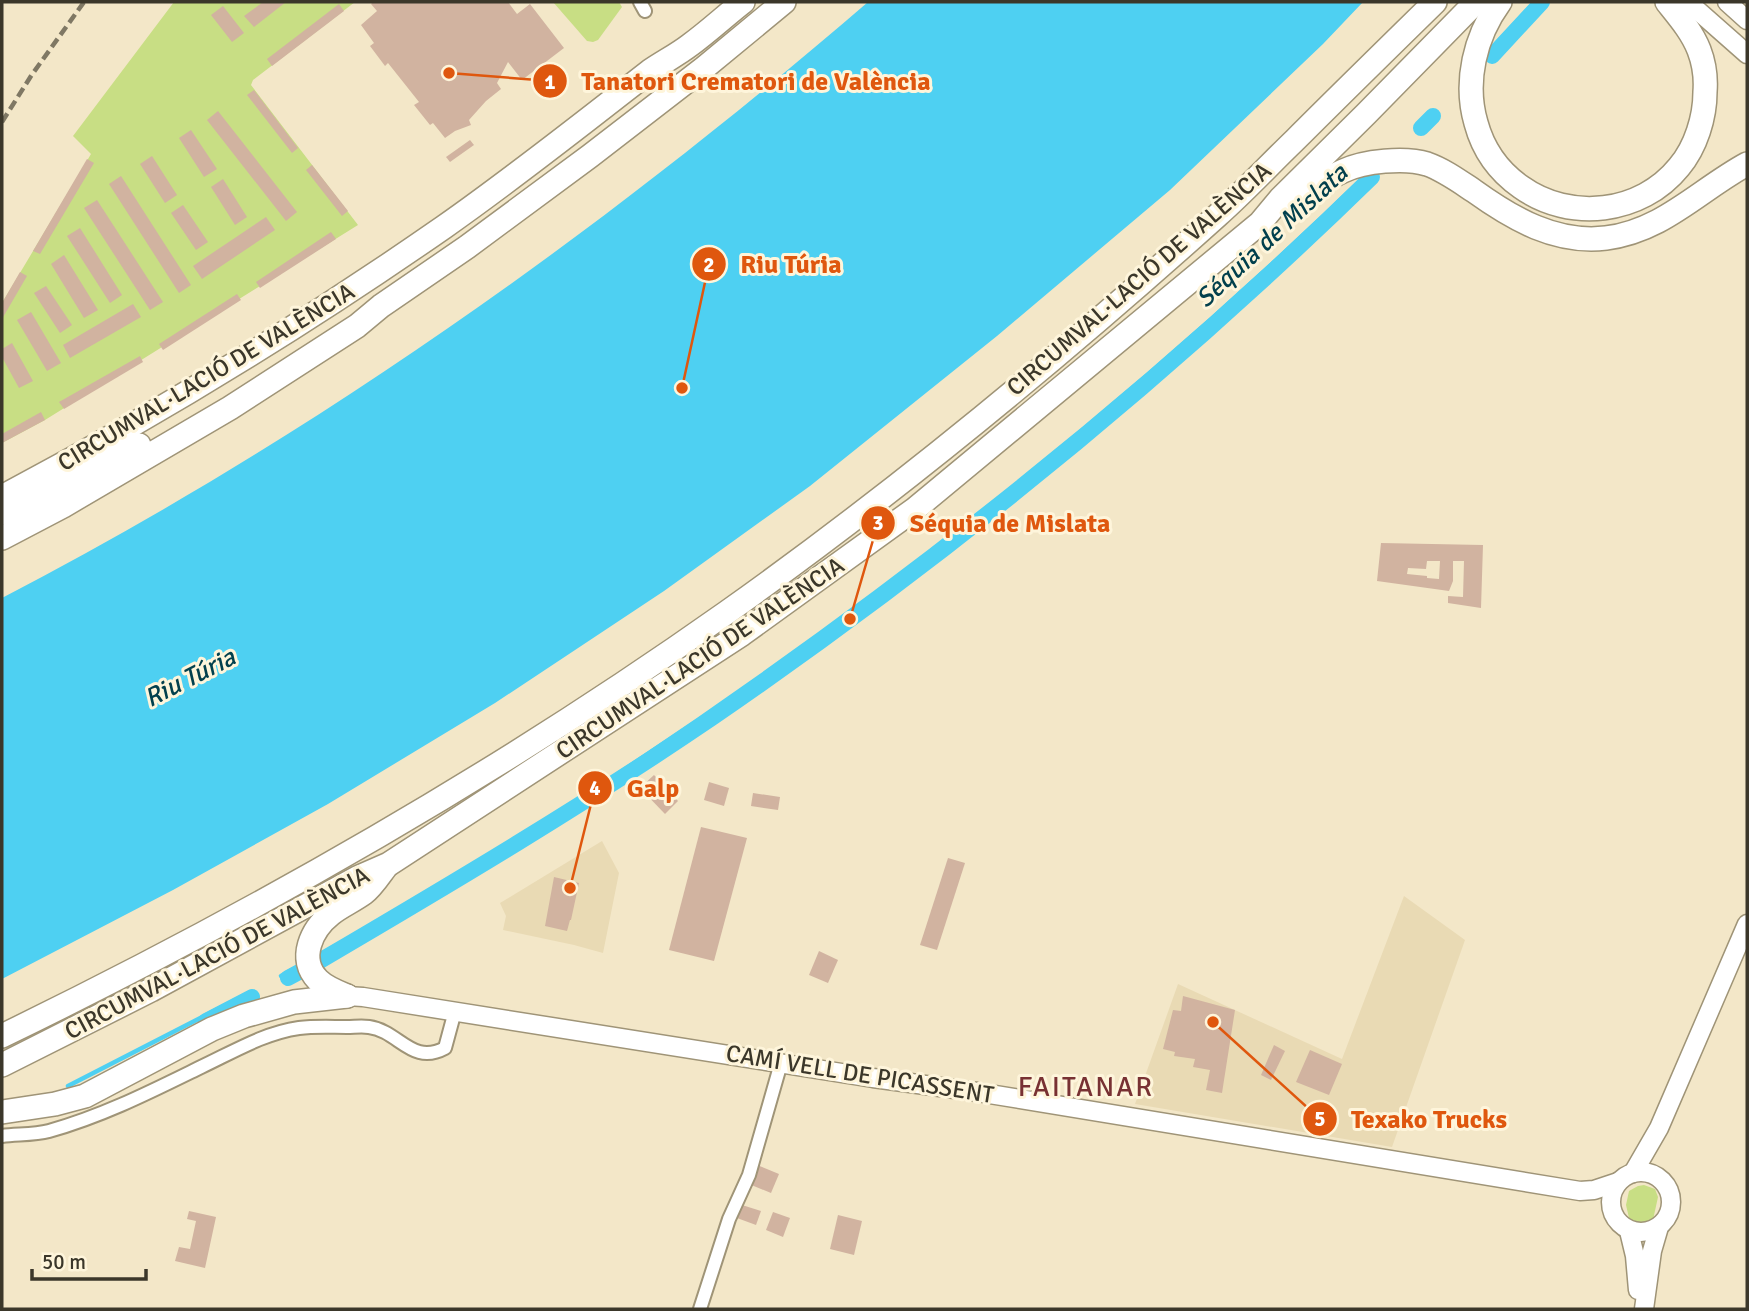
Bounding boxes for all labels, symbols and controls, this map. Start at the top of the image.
callout: Tanatori Crematori de València [532,58,944,105]
text: Tanatori Crematori de València [581,66,931,98]
text: 1 [544,69,556,95]
street label: CIRCUMVAL·LACIÓ DE VALÈNCIA [1000,156,1278,402]
water label: Séquia de Mislata [1189,157,1355,315]
callout: Riu Túria [691,241,856,288]
text: Riu Túria [740,249,842,281]
text: 2 [703,252,715,278]
street label: CIRCUMVAL·LACIÓ DE VALÈNCIA [52,276,360,478]
callout: Séquia de Mislata [861,499,1124,546]
text: Séquia de Mislata [910,508,1110,540]
text: 3 [872,510,884,536]
street label: CIRCUMVAL·LACIÓ DE VALÈNCIA [550,550,850,766]
water label: Riu Túria [139,641,242,715]
callout: Galp [578,764,693,811]
text: Galp [627,773,679,805]
text: 4 [589,775,601,801]
street label: CIRCUMVAL·LACIÓ DE VALÈNCIA [59,860,375,1046]
street label: CAMÍ VELL DE PICASSENT [724,1038,996,1110]
district label: FAITANAR [1018,1070,1154,1104]
callout: Texako Trucks [1302,1095,1521,1142]
text: Texako Trucks [1351,1104,1507,1136]
text: 5 [1314,1106,1326,1132]
scale bar [32,1238,145,1282]
text: 50 m [42,1249,86,1275]

